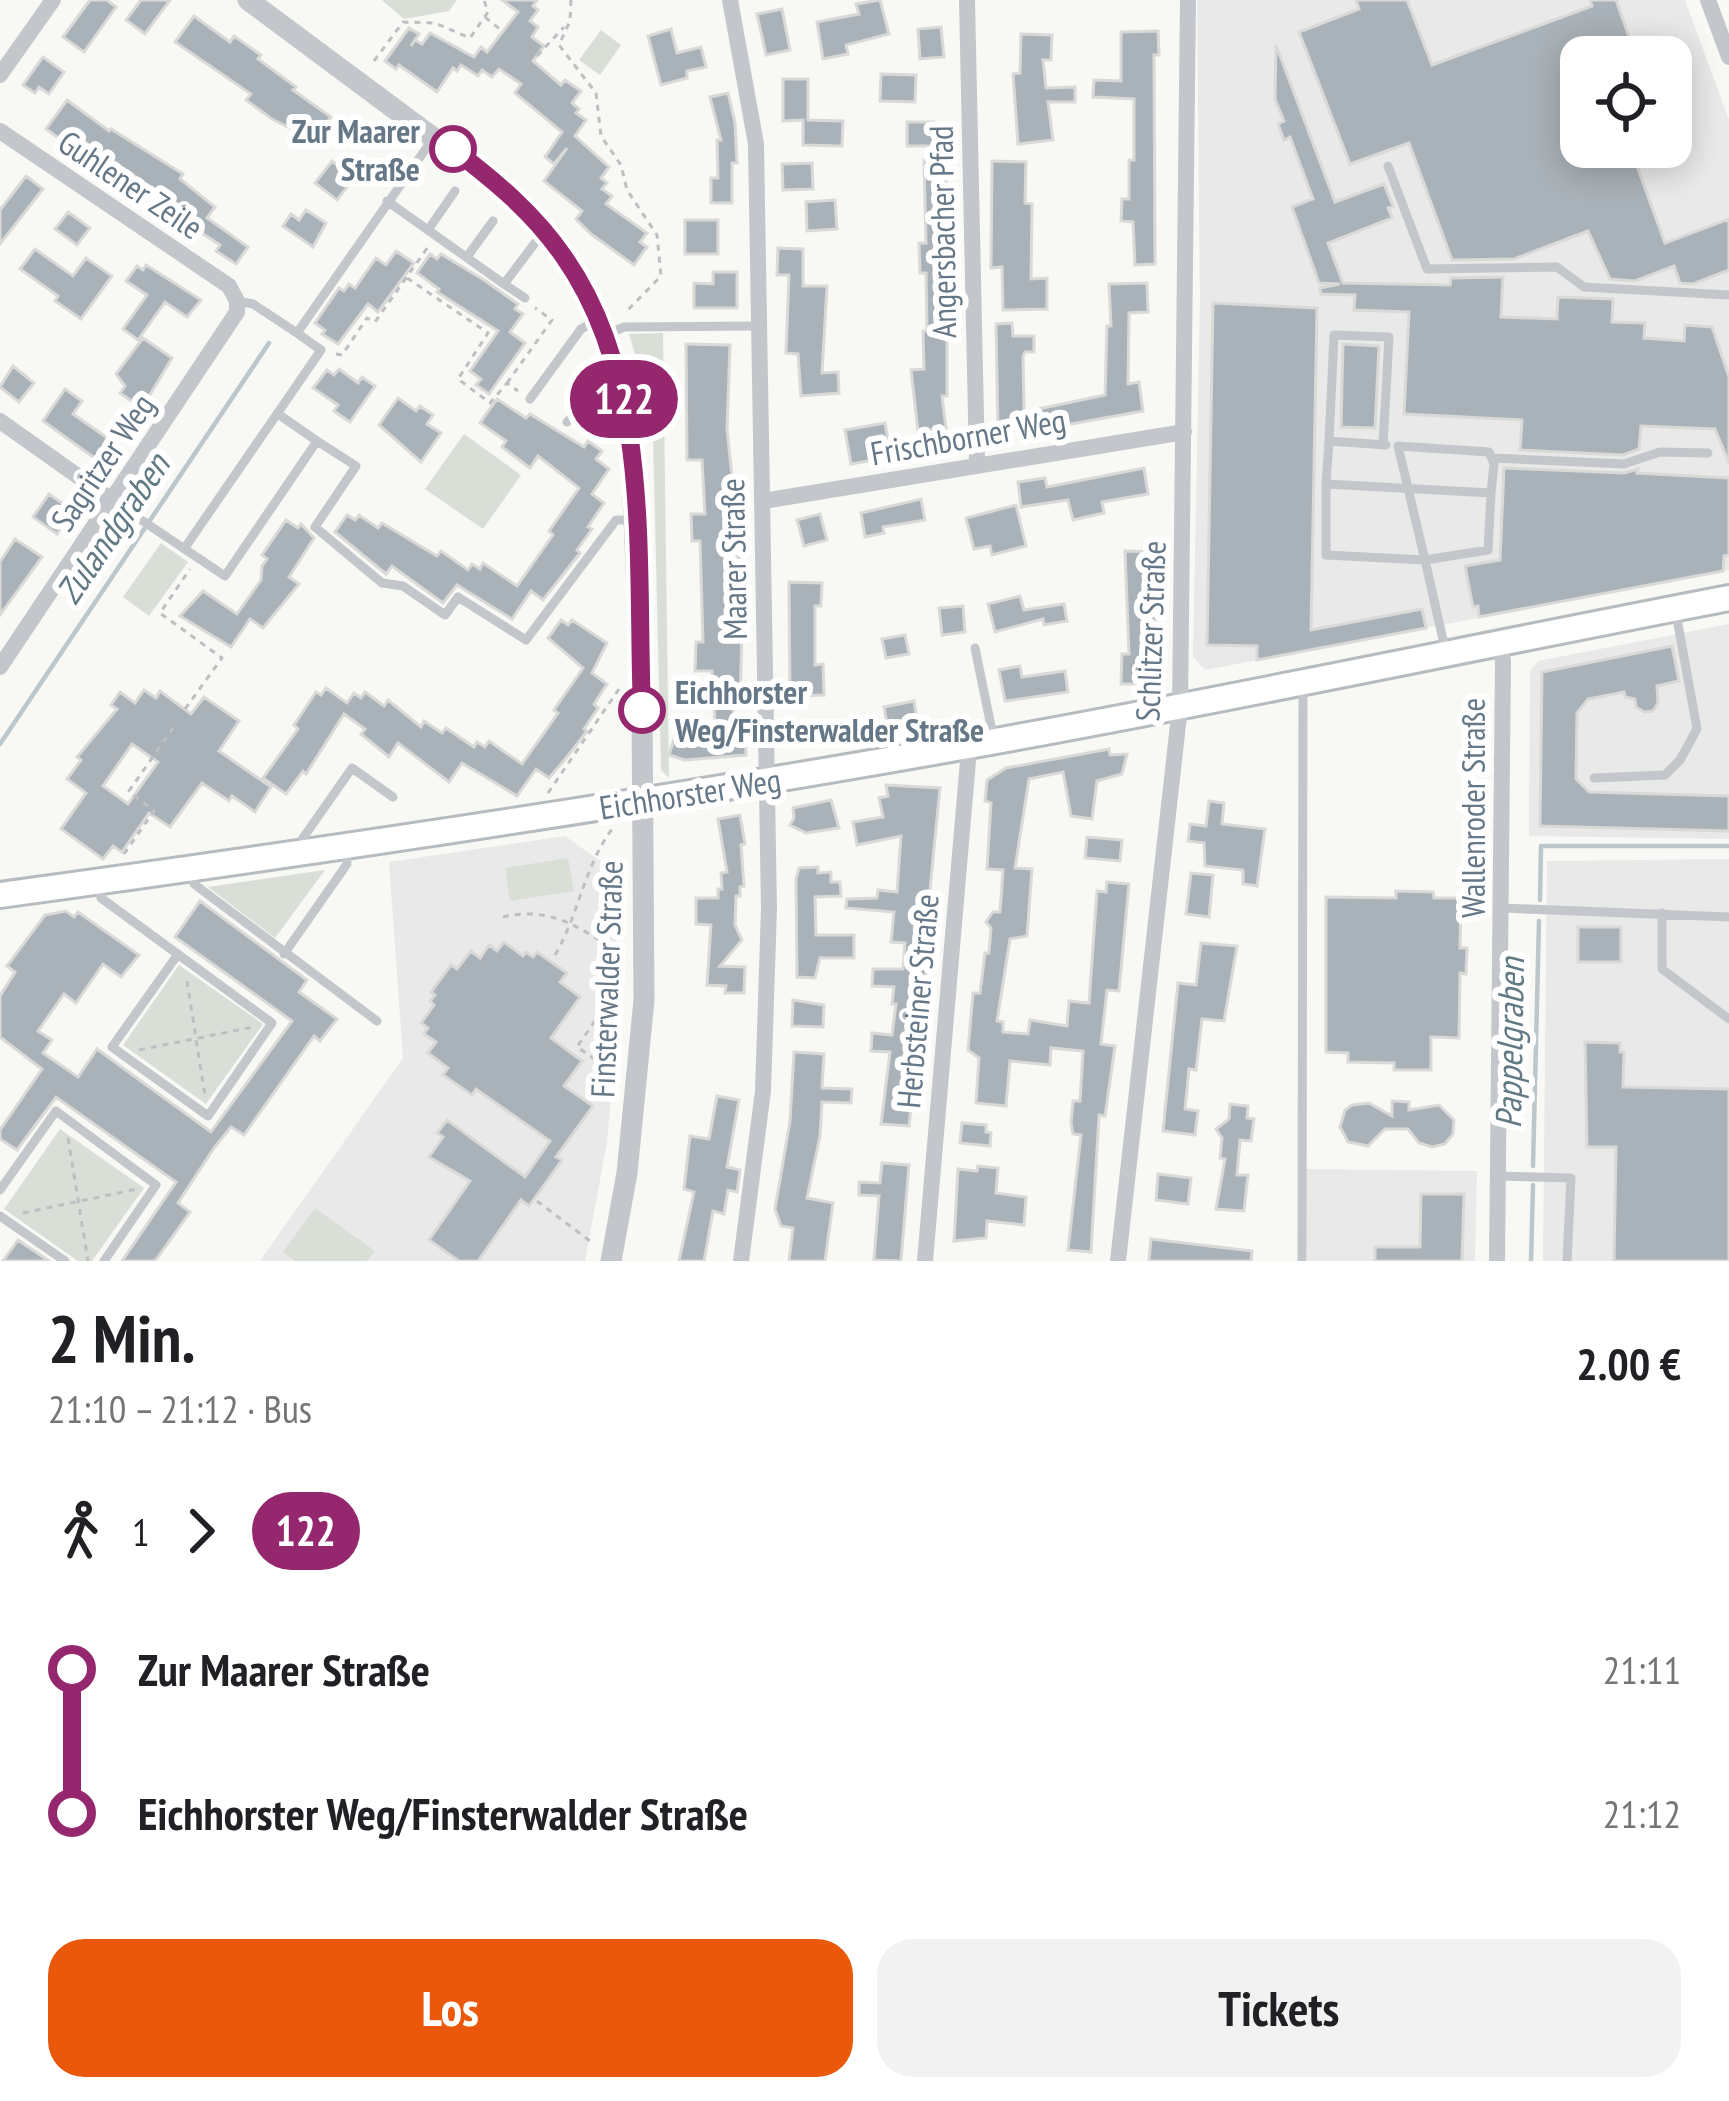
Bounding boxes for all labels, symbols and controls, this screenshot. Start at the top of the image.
map controls [1560,36,1692,168]
button: locate [1560,36,1692,168]
place label: Zur Maarer Straße [292,109,420,190]
street label: Guhlener Zeile [50,120,212,248]
street label: Angersbacher Pfad [919,125,965,339]
marker: Zur Maarer Straße [431,127,475,171]
line badge: 122 [555,360,693,438]
text: 122 [594,371,654,426]
street label: Sagritzer Weg [41,385,163,539]
street label: Frischborner Weg [867,398,1069,474]
water label: Zulandgraben [45,442,181,612]
street label: Maarer Straße [710,478,756,640]
street label: Schlitzer Straße [1125,540,1175,722]
place label: Eichhorster Weg/Finsterwalder Straße [674,670,984,751]
marker: Eichhorster Weg/Finsterwalder Straße [620,688,664,732]
street label: Wallenroder Straße [1451,698,1494,918]
street label: Eichhorster Weg [596,757,784,829]
street label: Finsterwalder Straße [580,860,632,1098]
street label: Herbsteiner Straße [886,892,948,1110]
water label: Pappelgraben [1484,955,1534,1129]
text: 2 Min. [48,1295,195,1380]
text: 2.00 € [1576,1334,1681,1392]
text: 21:10 – 21:12 · Bus [48,1383,312,1434]
icon: walk [48,1498,114,1564]
icon: forward [168,1498,234,1564]
text: 122 [276,1503,336,1558]
text: 1 [132,1506,150,1557]
text: Zur Maarer Straße [138,1640,430,1698]
text: 21:11 [1603,1644,1681,1695]
text: Eichhorster Weg/Finsterwalder Straße [138,1784,748,1842]
text: 21:12 [1603,1788,1681,1839]
button: Los [48,1939,853,2077]
button: Tickets [877,1939,1681,2077]

